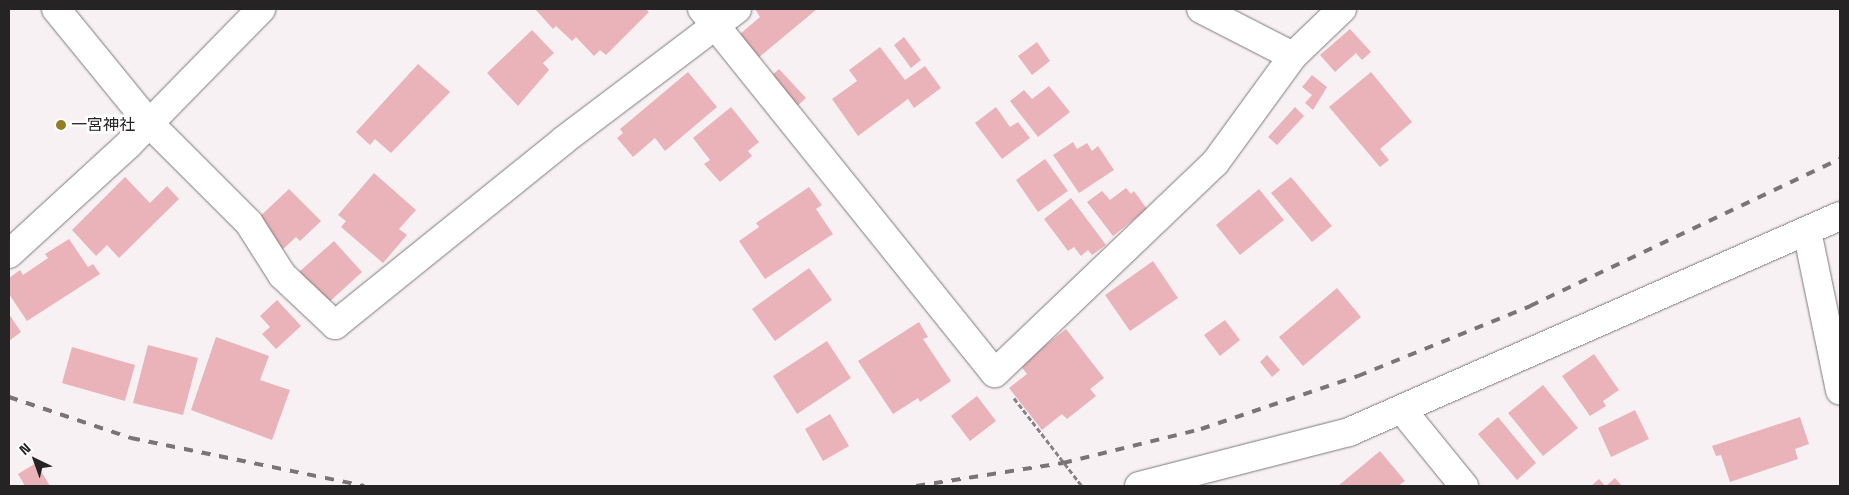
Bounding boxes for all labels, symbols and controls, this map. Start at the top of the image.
place label: 一宮神社 [71,115,135,135]
marker: 一宮神社 [55,119,67,131]
north arrow [10,435,60,485]
text: N [15,439,34,459]

